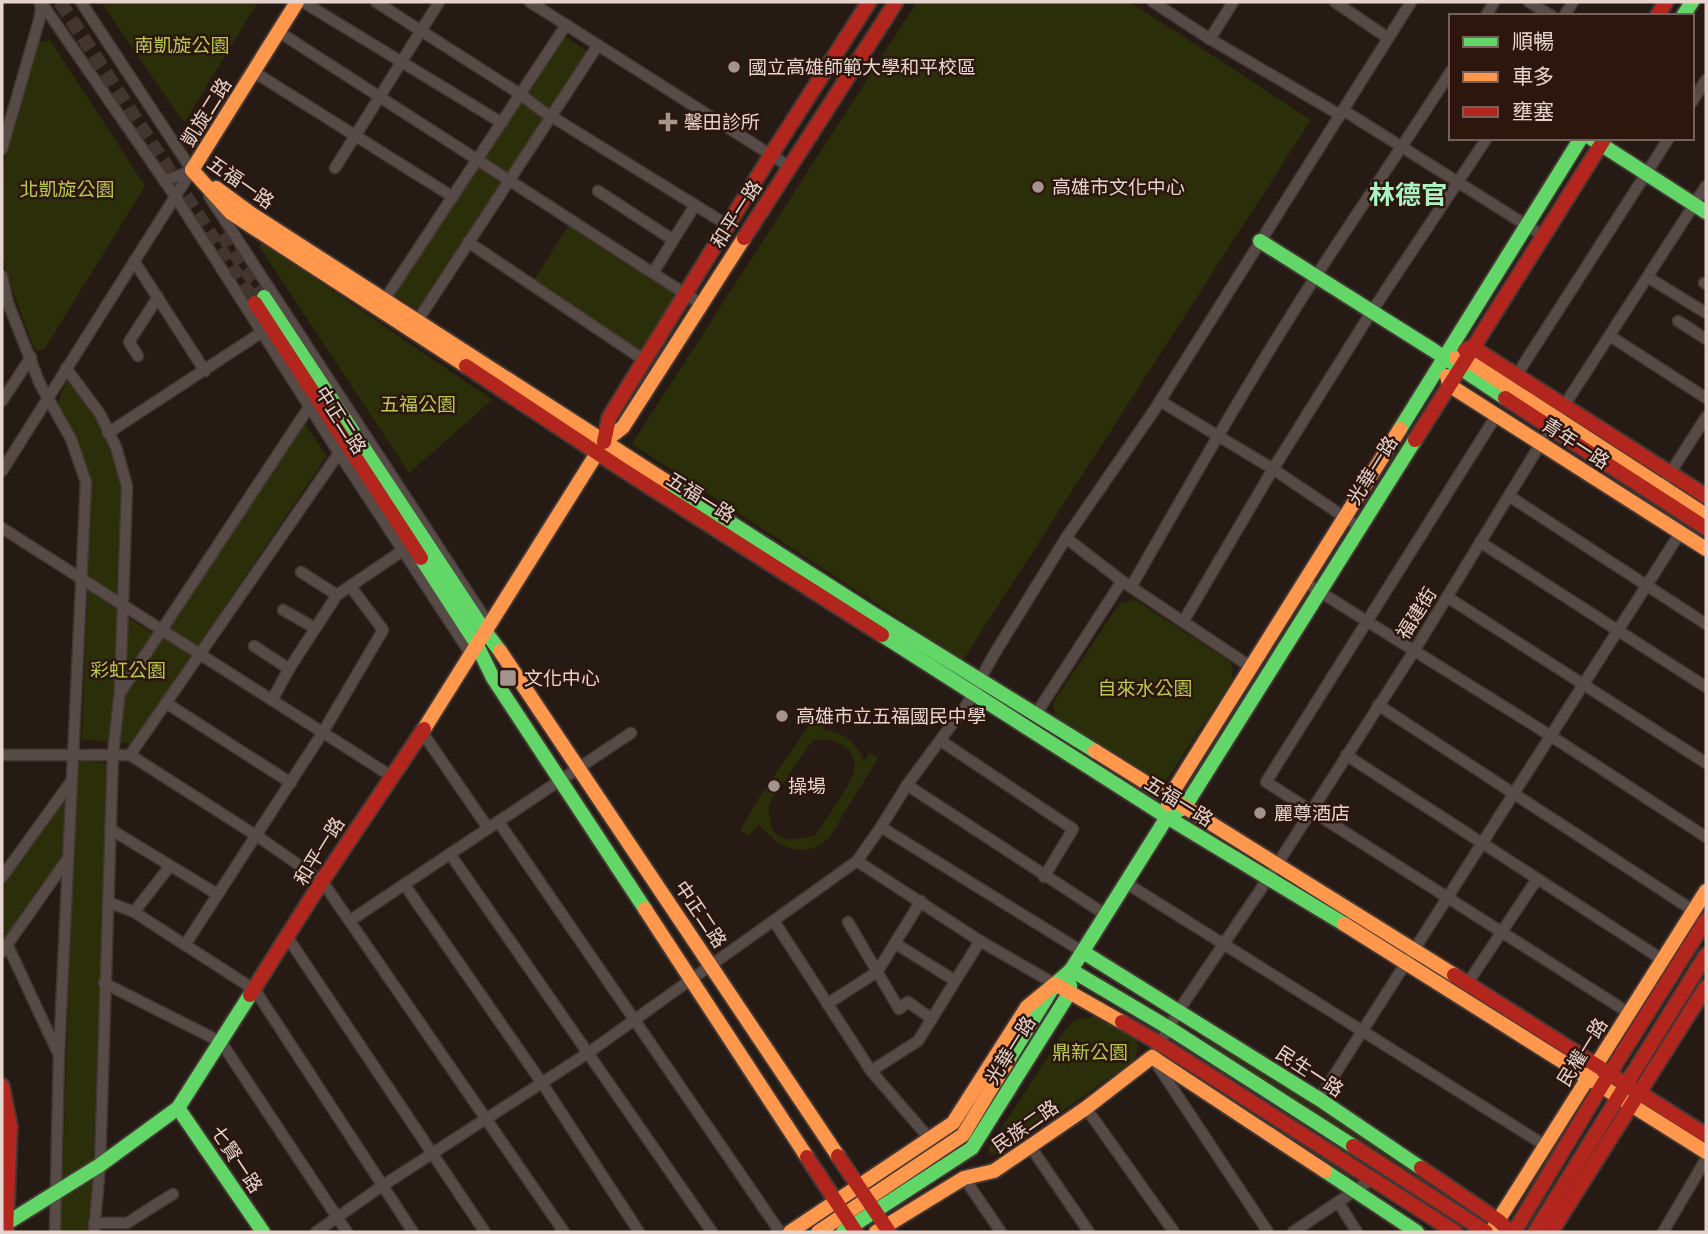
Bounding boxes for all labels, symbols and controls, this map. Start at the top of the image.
legend [1449,14,1694,140]
text: 順暢 [1512,28,1554,55]
park label: 南凱旋公園 [134,33,230,57]
place label: 國立高雄師範大學和平校區 [748,55,976,79]
marker: 國立高雄師範大學和平校區 [726,59,742,75]
text: 車多 [1512,63,1554,90]
street label: 凱旋二路 [176,73,236,151]
text: 壅塞 [1512,98,1554,125]
place label: 馨田診所 [684,110,760,134]
marker: 馨田診所 [658,112,678,132]
street label: 五福一路 [203,150,279,214]
place label: 高雄市文化中心 [1052,175,1185,199]
street label: 和平一路 [705,176,767,252]
park label: 北凱旋公園 [19,177,115,201]
district label: 林德官 [1369,178,1447,211]
marker: 高雄市文化中心 [1030,179,1046,195]
street label: 中正二路 [310,382,372,458]
park label: 五福公園 [380,392,456,416]
street label: 青年一路 [1538,412,1614,474]
street label: 光華一路 [1342,431,1402,509]
street label: 五福一路 [662,467,740,527]
street label: 福建街 [1391,582,1441,644]
park label: 彩虹公園 [90,658,166,682]
place label: 文化中心 [524,666,600,690]
marker: 文化中心 [498,668,518,688]
park label: 自來水公園 [1097,676,1193,700]
place label: 高雄市立五福國民中學 [796,704,986,728]
marker: 高雄市立五福國民中學 [774,708,790,724]
street label: 五福一路 [1140,771,1218,831]
place label: 操場 [788,774,826,798]
marker: 操場 [766,778,782,794]
place label: 麗尊酒店 [1274,801,1350,825]
marker: 麗尊酒店 [1252,805,1268,821]
street label: 和平一路 [289,812,349,890]
street label: 中正二路 [670,876,732,952]
street label: 光華一路 [980,1011,1040,1089]
street label: 民權一路 [1552,1013,1612,1091]
park label: 鼎新公園 [1052,1040,1128,1064]
street label: 民生一路 [1272,1040,1348,1102]
street label: 民族二路 [987,1094,1063,1158]
street label: 七賢一路 [206,1121,268,1197]

